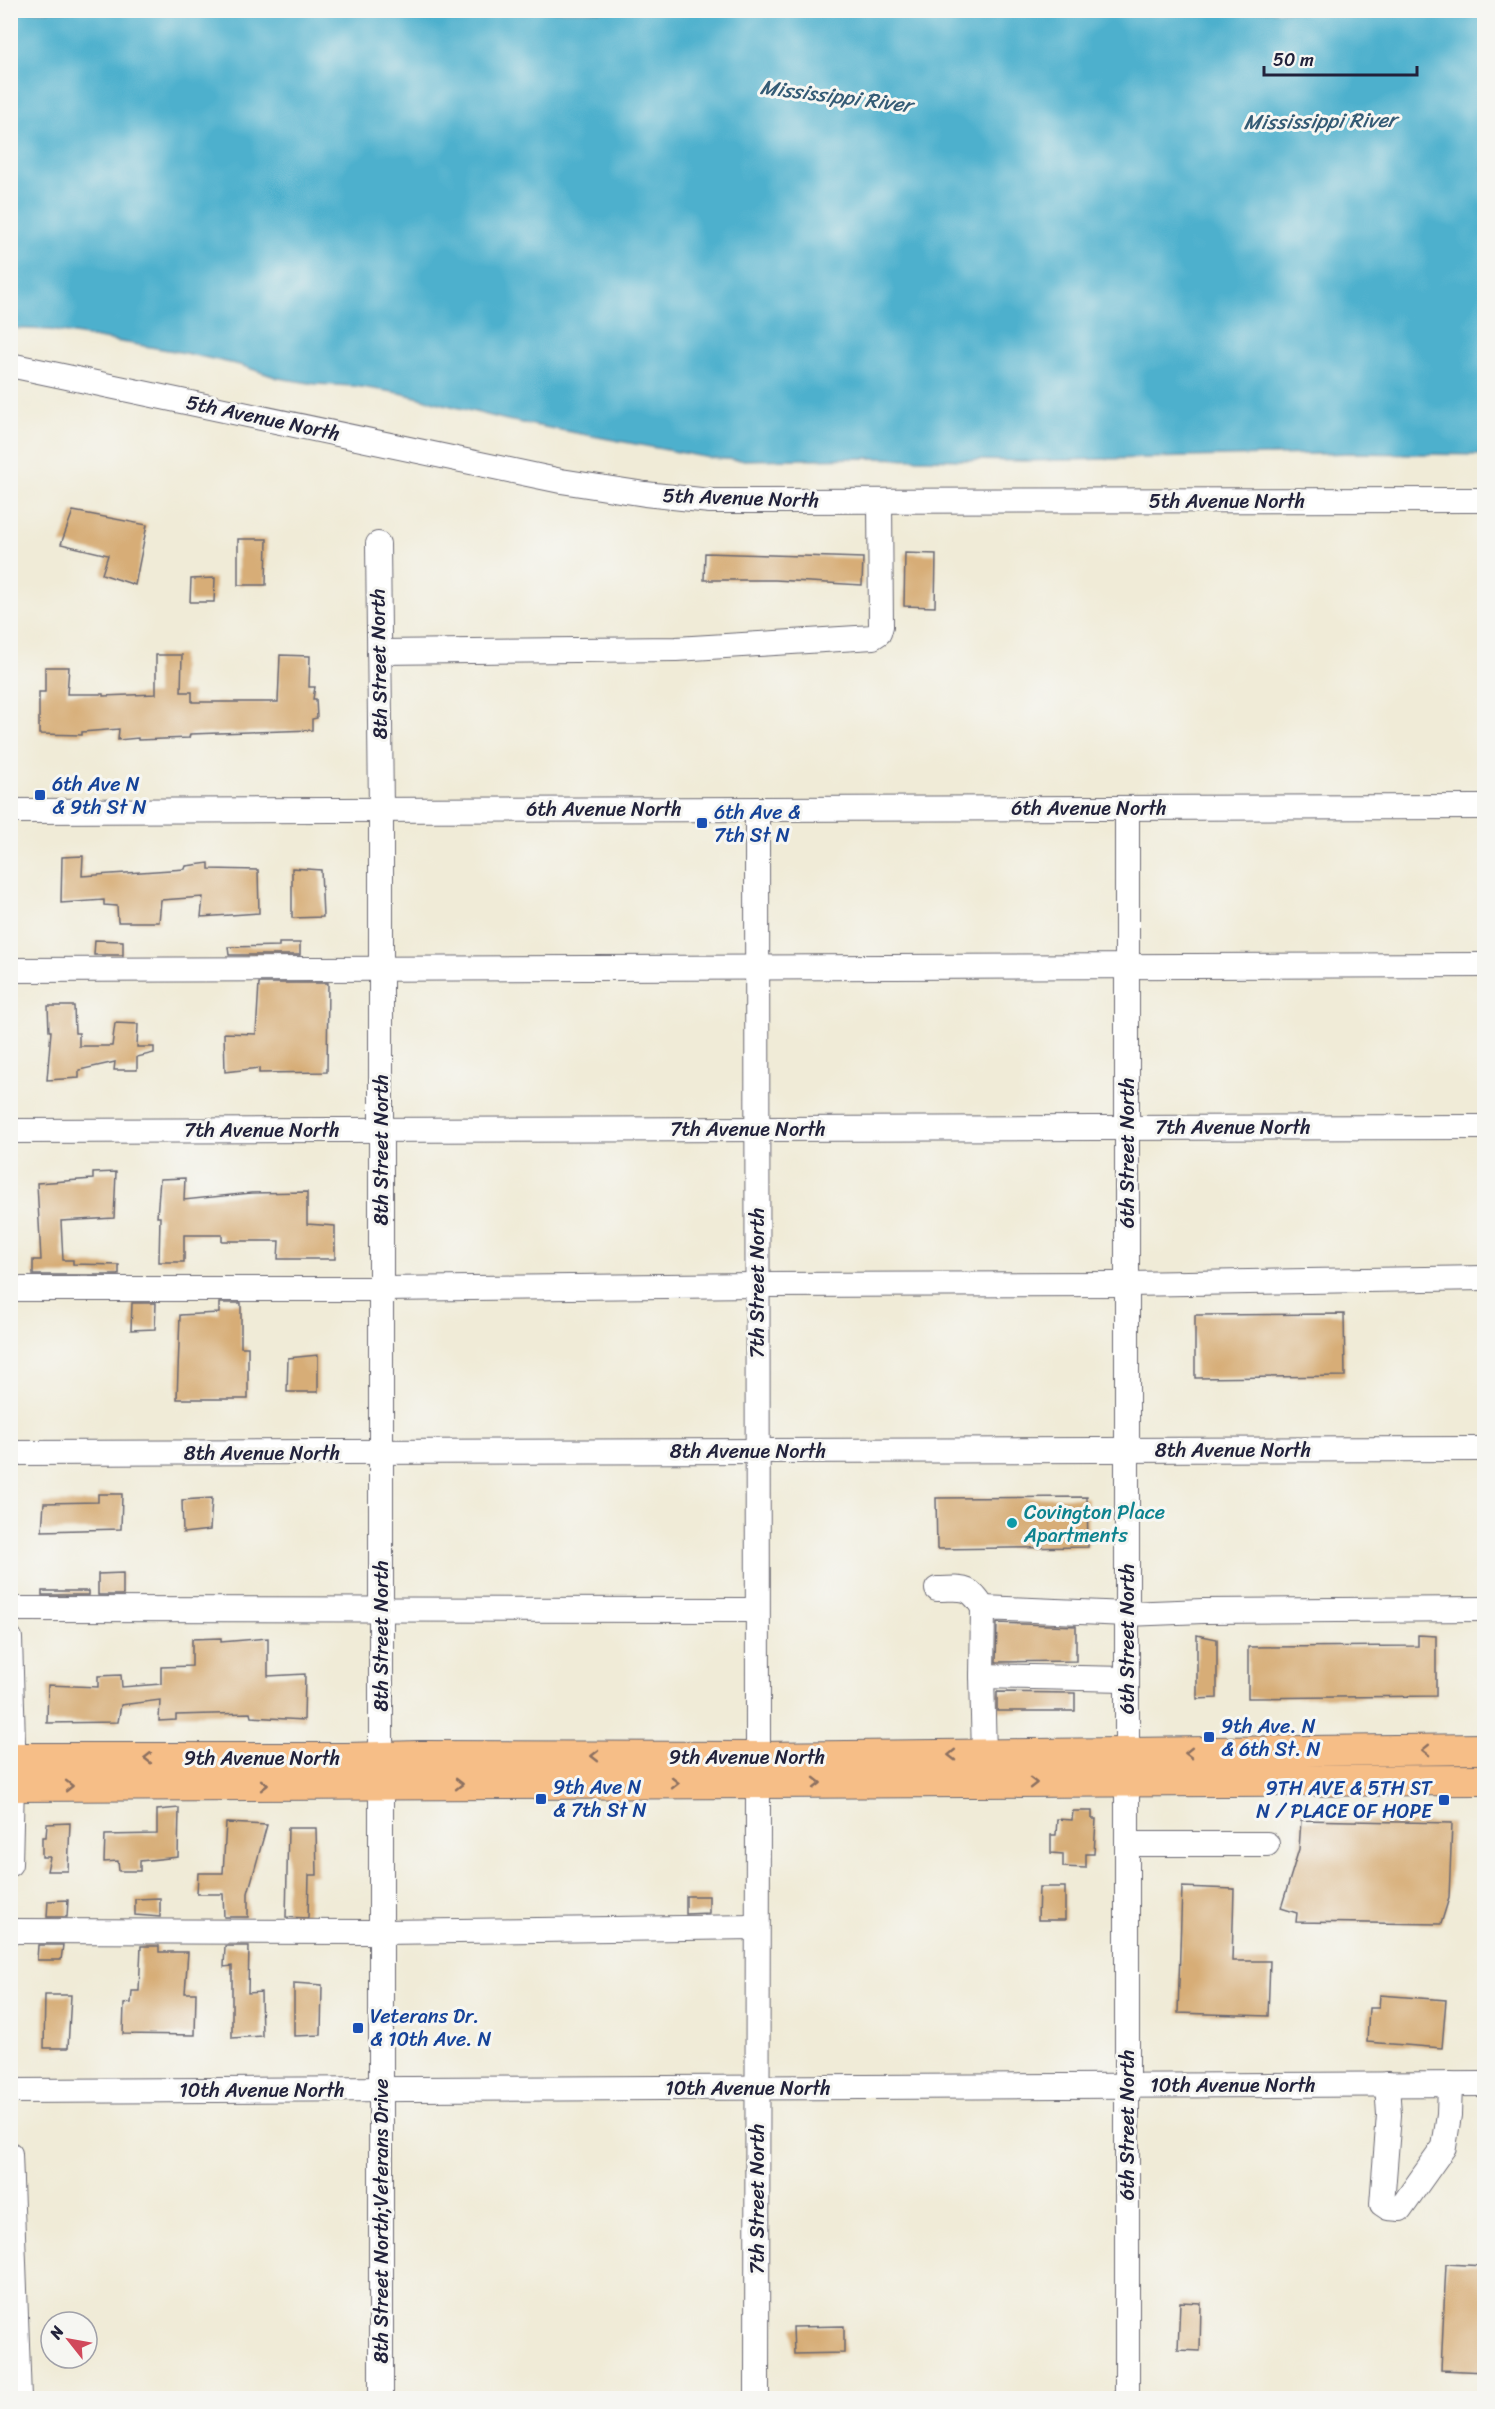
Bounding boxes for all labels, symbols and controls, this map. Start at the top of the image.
scale bar [1264,39,1417,77]
text: 50 m [1273,44,1314,76]
water label: Mississippi River [758,68,918,125]
water label: Mississippi River [1243,101,1401,141]
street label: 5th Avenue North [183,385,343,451]
street label: 5th Avenue North [662,478,820,518]
street label: 5th Avenue North [1149,484,1305,519]
street label: 8th Street North [360,588,398,740]
place label: 6th Ave N & 9th St N [52,767,146,825]
marker: 6th Ave N & 9th St N [33,788,47,802]
street label: 6th Avenue North [1011,791,1167,826]
street label: 6th Avenue North [526,792,682,827]
place label: 6th Ave & 7th St N [714,795,801,853]
marker: 6th Ave & 7th St N [695,816,709,830]
street label: 8th Street North [364,1075,399,1225]
street label: 6th Street North [1110,1078,1145,1228]
street label: 7th Avenue North [1155,1110,1311,1145]
street label: 7th Avenue North [670,1112,826,1147]
street label: 7th Avenue North [184,1113,340,1148]
street label: 7th Street North [740,1208,775,1358]
street label: 8th Avenue North [1155,1433,1311,1468]
street label: 8th Avenue North [670,1434,826,1469]
street label: 8th Avenue North [184,1436,340,1471]
place label: Covington Place Apartments [1023,1495,1165,1553]
marker: Covington Place Apartments [1005,1516,1019,1530]
street label: 8th Street North [364,1561,399,1711]
street label: 6th Street North [1110,1564,1145,1714]
place label: 9th Ave. N & 6th St. N [1221,1709,1321,1767]
marker: 9th Ave. N & 6th St. N [1202,1730,1216,1744]
street label: 9th Avenue North [669,1740,825,1775]
street label: 9th Avenue North [184,1741,340,1776]
one-way arrow [1422,1744,1431,1756]
one-way arrow [1185,1747,1194,1759]
one-way arrow [948,1749,957,1761]
one-way arrow [590,1750,599,1762]
one-way arrow [143,1752,152,1764]
place label: 9th Ave N & 7th St N [553,1770,647,1828]
place label: 9TH AVE & 5TH ST N / PLACE OF HOPE [1256,1771,1434,1829]
one-way arrow [670,1777,679,1790]
one-way arrow [812,1777,821,1789]
one-way arrow [1028,1777,1037,1789]
one-way arrow [454,1778,463,1790]
one-way arrow [259,1779,268,1791]
one-way arrow [64,1780,73,1792]
marker: 9th Ave N & 7th St N [534,1792,548,1806]
marker: 9TH AVE & 5TH ST N / PLACE OF HOPE [1437,1793,1451,1807]
place label: Veterans Dr. & 10th Ave. N [370,1999,491,2057]
marker: Veterans Dr. & 10th Ave. N [351,2021,365,2035]
street label: 6th Street North [1110,2050,1145,2200]
street label: 10th Avenue North [1150,2068,1316,2103]
street label: 10th Avenue North [665,2071,831,2106]
street label: 10th Avenue North [179,2073,345,2108]
street label: 8th Street North;Veterans Drive [364,2078,399,2364]
street label: 7th Street North [740,2124,775,2274]
north arrow [39,2310,99,2370]
text: N [41,2320,72,2346]

